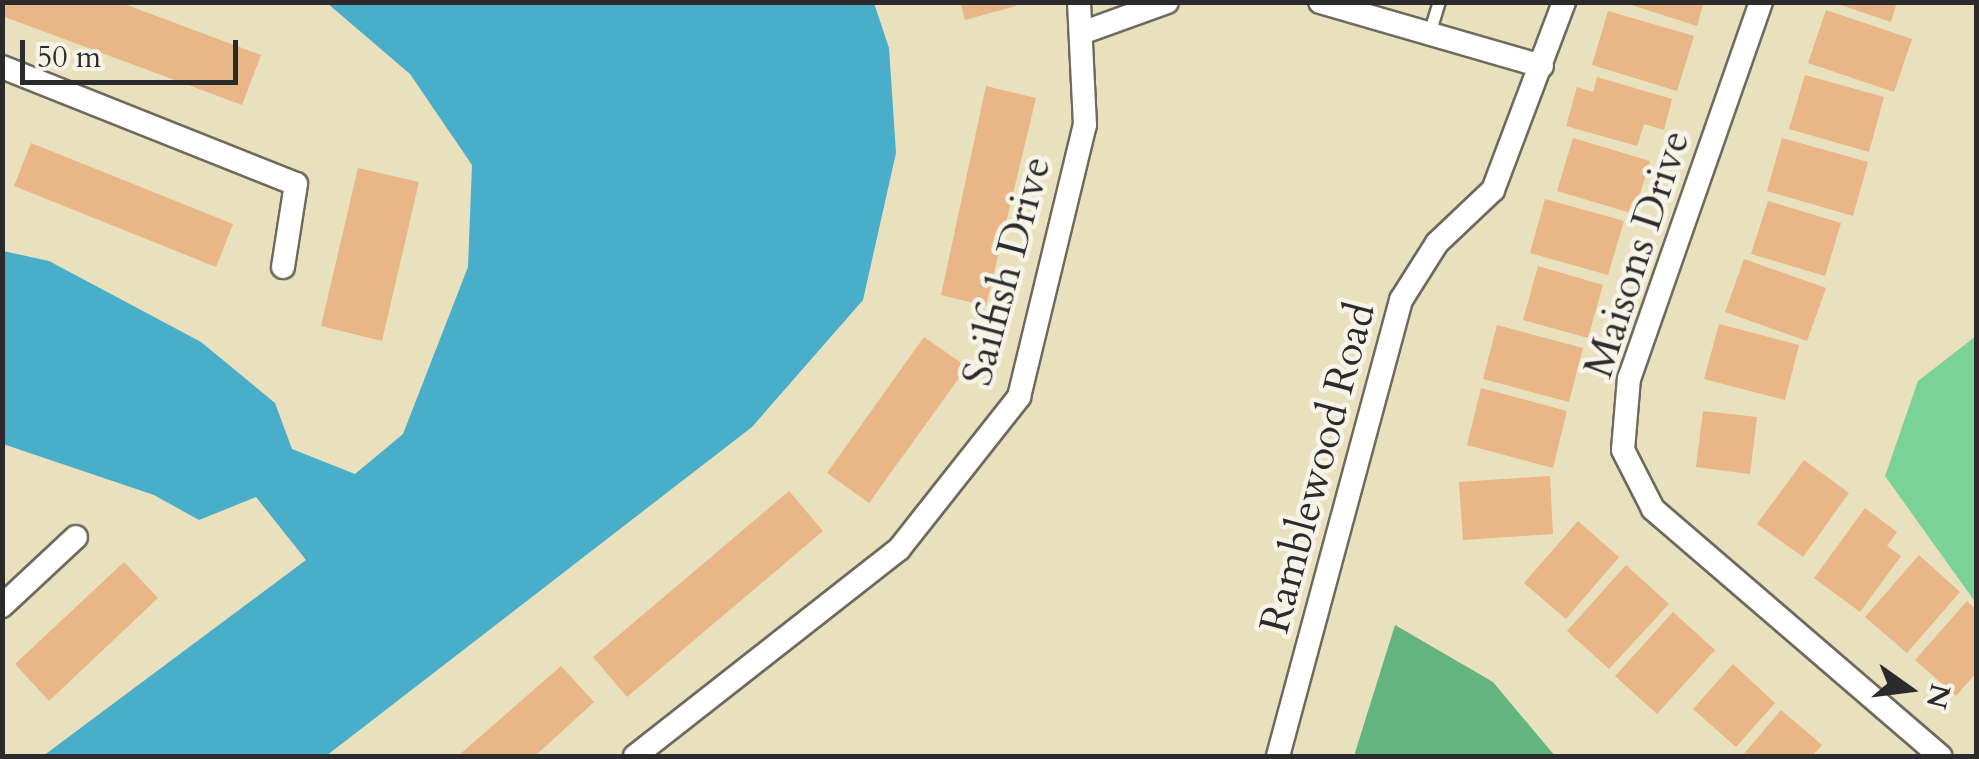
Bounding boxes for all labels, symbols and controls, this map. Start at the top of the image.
scale bar [25,20,242,82]
text: 50 m [37,37,101,78]
street label: Maisons Drive [1573,124,1701,384]
street label: Sailfish Drive [952,151,1062,391]
street label: Ramblewood Road [1250,297,1386,639]
north arrow [1859,639,1959,739]
text: N [1917,680,1959,713]

